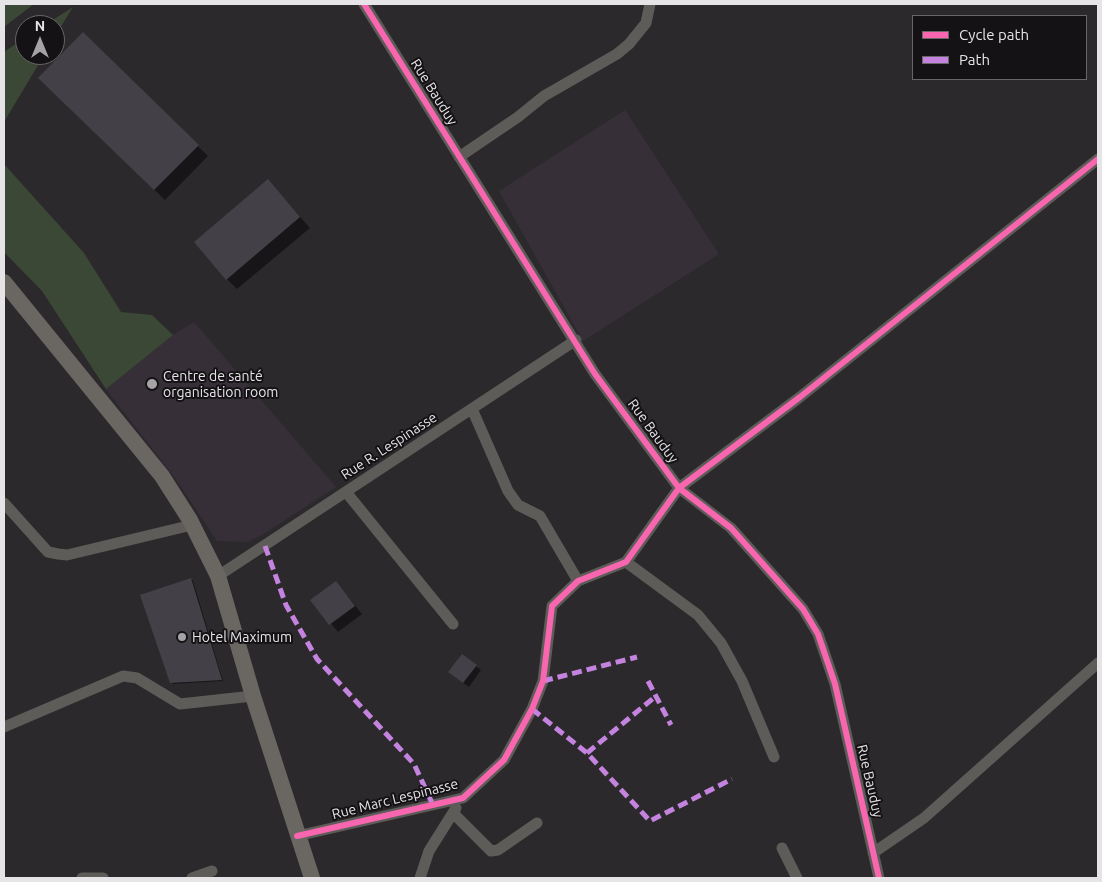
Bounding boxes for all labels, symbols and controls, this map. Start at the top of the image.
north arrow [15,15,65,65]
legend [912,15,1087,80]
text: N [35,18,45,34]
text: Cycle path [959,26,1029,43]
text: Path [959,51,990,68]
street label: Rue Bauduy [407,56,461,128]
place label: Centre de santé organisation room [163,368,278,401]
marker: Centre de santé organisation room [145,377,159,391]
street label: Rue Bauduy [624,396,682,466]
street label: Rue R. Lespinasse [338,409,440,483]
place label: Hotel Maximum [192,629,292,645]
marker: Hotel Maximum [176,631,188,643]
street label: Rue Bauduy [853,743,887,819]
street label: Rue Marc Lespinasse [330,775,460,823]

